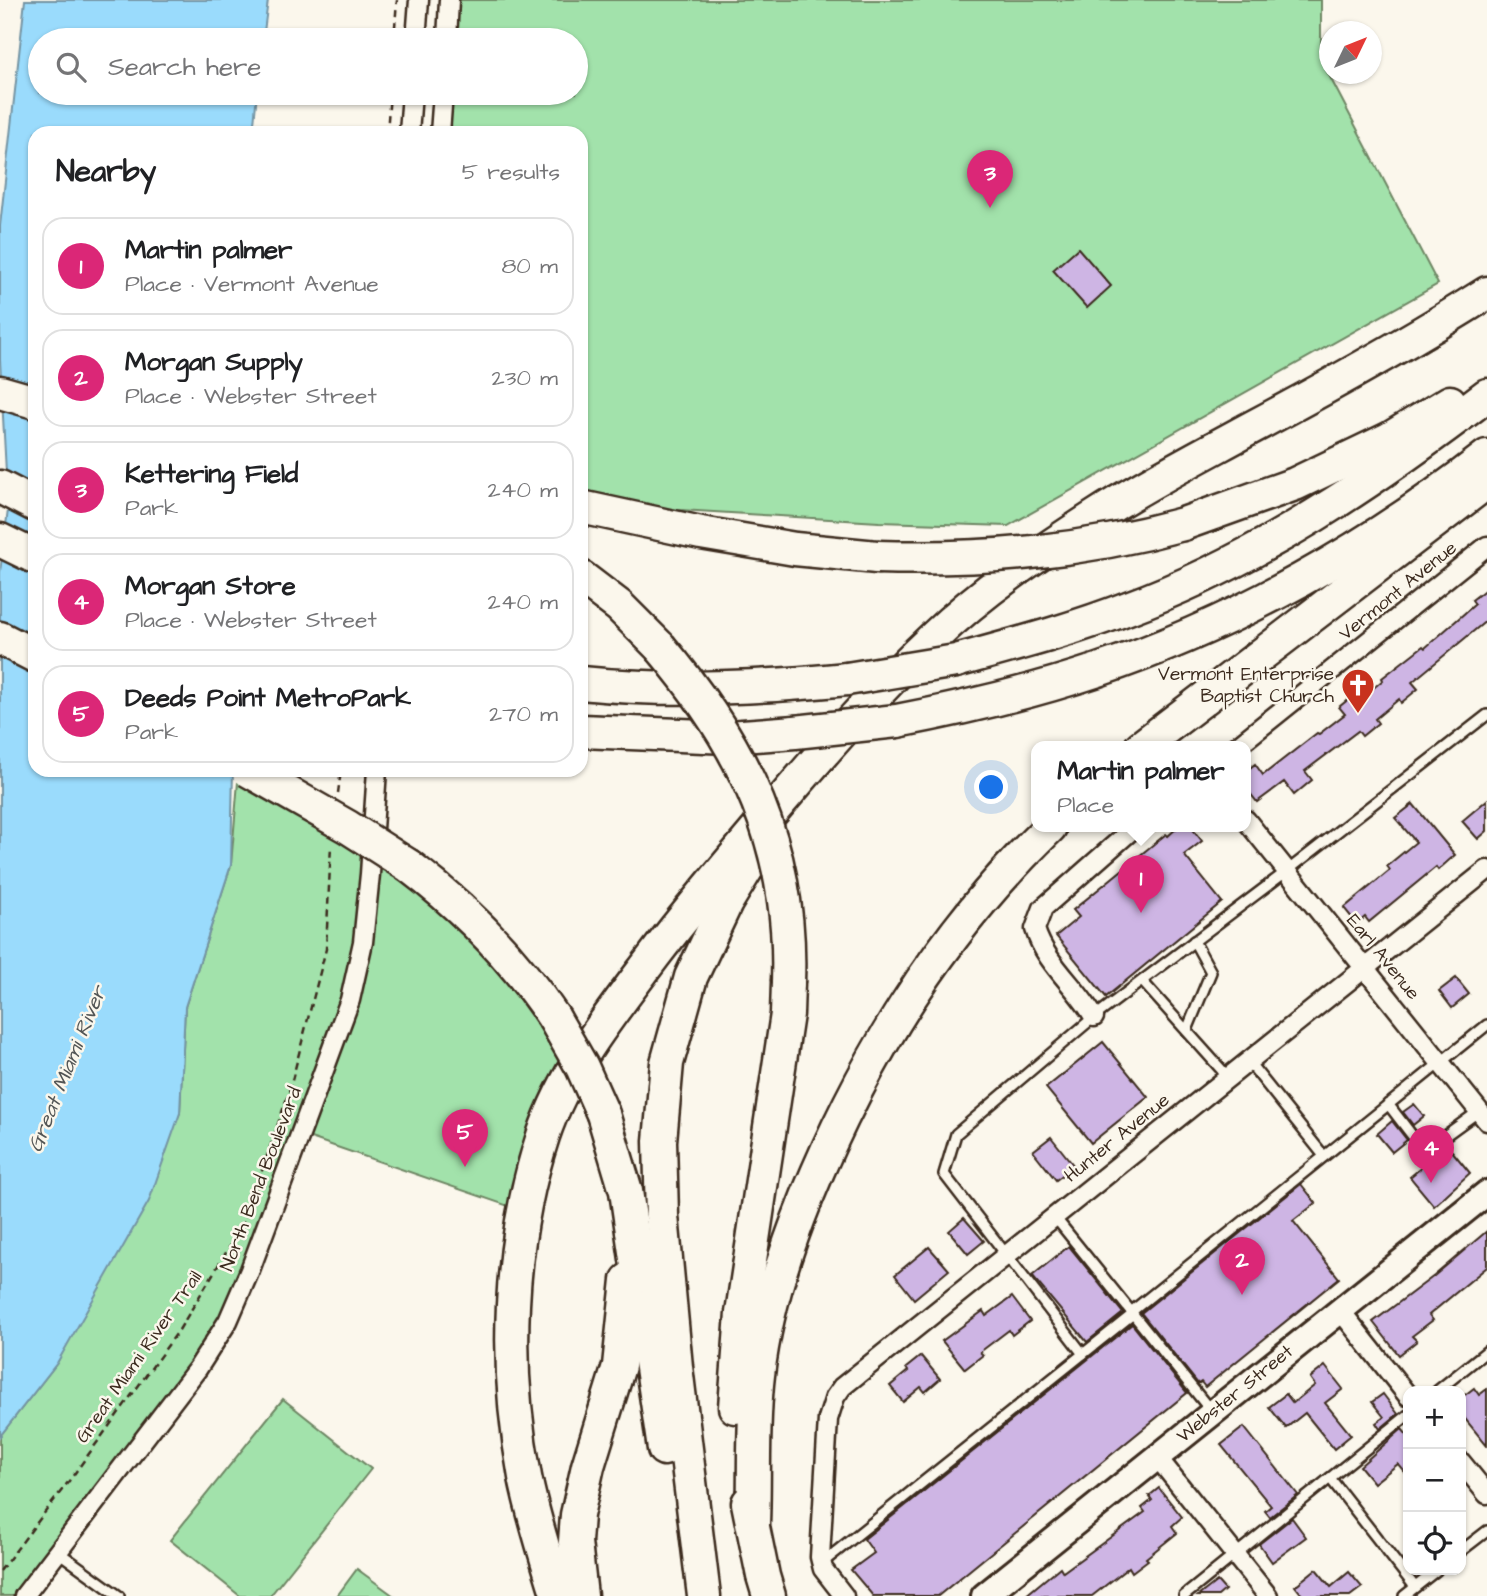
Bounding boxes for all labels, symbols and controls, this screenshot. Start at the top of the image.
north arrow [1319,21,1382,84]
search box [28,28,588,105]
icon: search [52,48,90,86]
text: Search here [108,49,261,85]
pin: 3 [967,150,1013,208]
text: Nearby [56,151,156,193]
text: 5 results [462,156,560,188]
text: Martin palmer [125,232,292,268]
text: 1 [80,250,82,282]
text: 80 m [501,250,558,282]
text: Place · Vermont Avenue [125,268,379,300]
text: Morgan Supply [125,344,303,380]
text: 2 [74,362,88,394]
text: 230 m [492,362,558,394]
text: Place · Webster Street [125,380,377,412]
text: Kettering Field [125,456,298,492]
text: 3 [75,474,87,506]
text: 240 m [488,474,558,506]
text: Park [125,492,178,524]
street label: Vermont Avenue [1333,535,1463,647]
text: Morgan Store [125,568,296,604]
text: 4 [73,586,89,618]
text: 240 m [488,586,558,618]
text: Place · Webster Street [125,604,377,636]
place label: Vermont Enterprise Baptist Church [1158,661,1335,710]
church icon: Vermont Enterprise Baptist Church [1339,666,1377,715]
text: Deeds Point MetroPark [125,680,411,716]
text: 5 [73,698,89,730]
text: 270 m [489,698,558,730]
text: Park [125,716,178,748]
popup [1031,741,1251,832]
text: Martin palmer [1057,753,1225,789]
your location [974,770,1008,804]
text: Place [1057,789,1114,821]
pin: 1 [1118,855,1164,913]
street label: Earl Avenue [1340,908,1426,1006]
water label: Great Miami River [21,980,114,1156]
street label: North Bend Boulevard [213,1083,309,1275]
street label: Hunter Avenue [1059,1087,1175,1189]
pin: 5 [442,1109,488,1167]
pin: 4 [1408,1125,1454,1183]
pin: 2 [1219,1237,1265,1295]
street label: Great Miami River Trail [69,1265,209,1449]
street label: Webster Street [1171,1338,1299,1449]
map controls [1403,1386,1466,1575]
button: + [1403,1386,1466,1449]
button: − [1403,1449,1466,1512]
button: locate [1403,1512,1466,1575]

